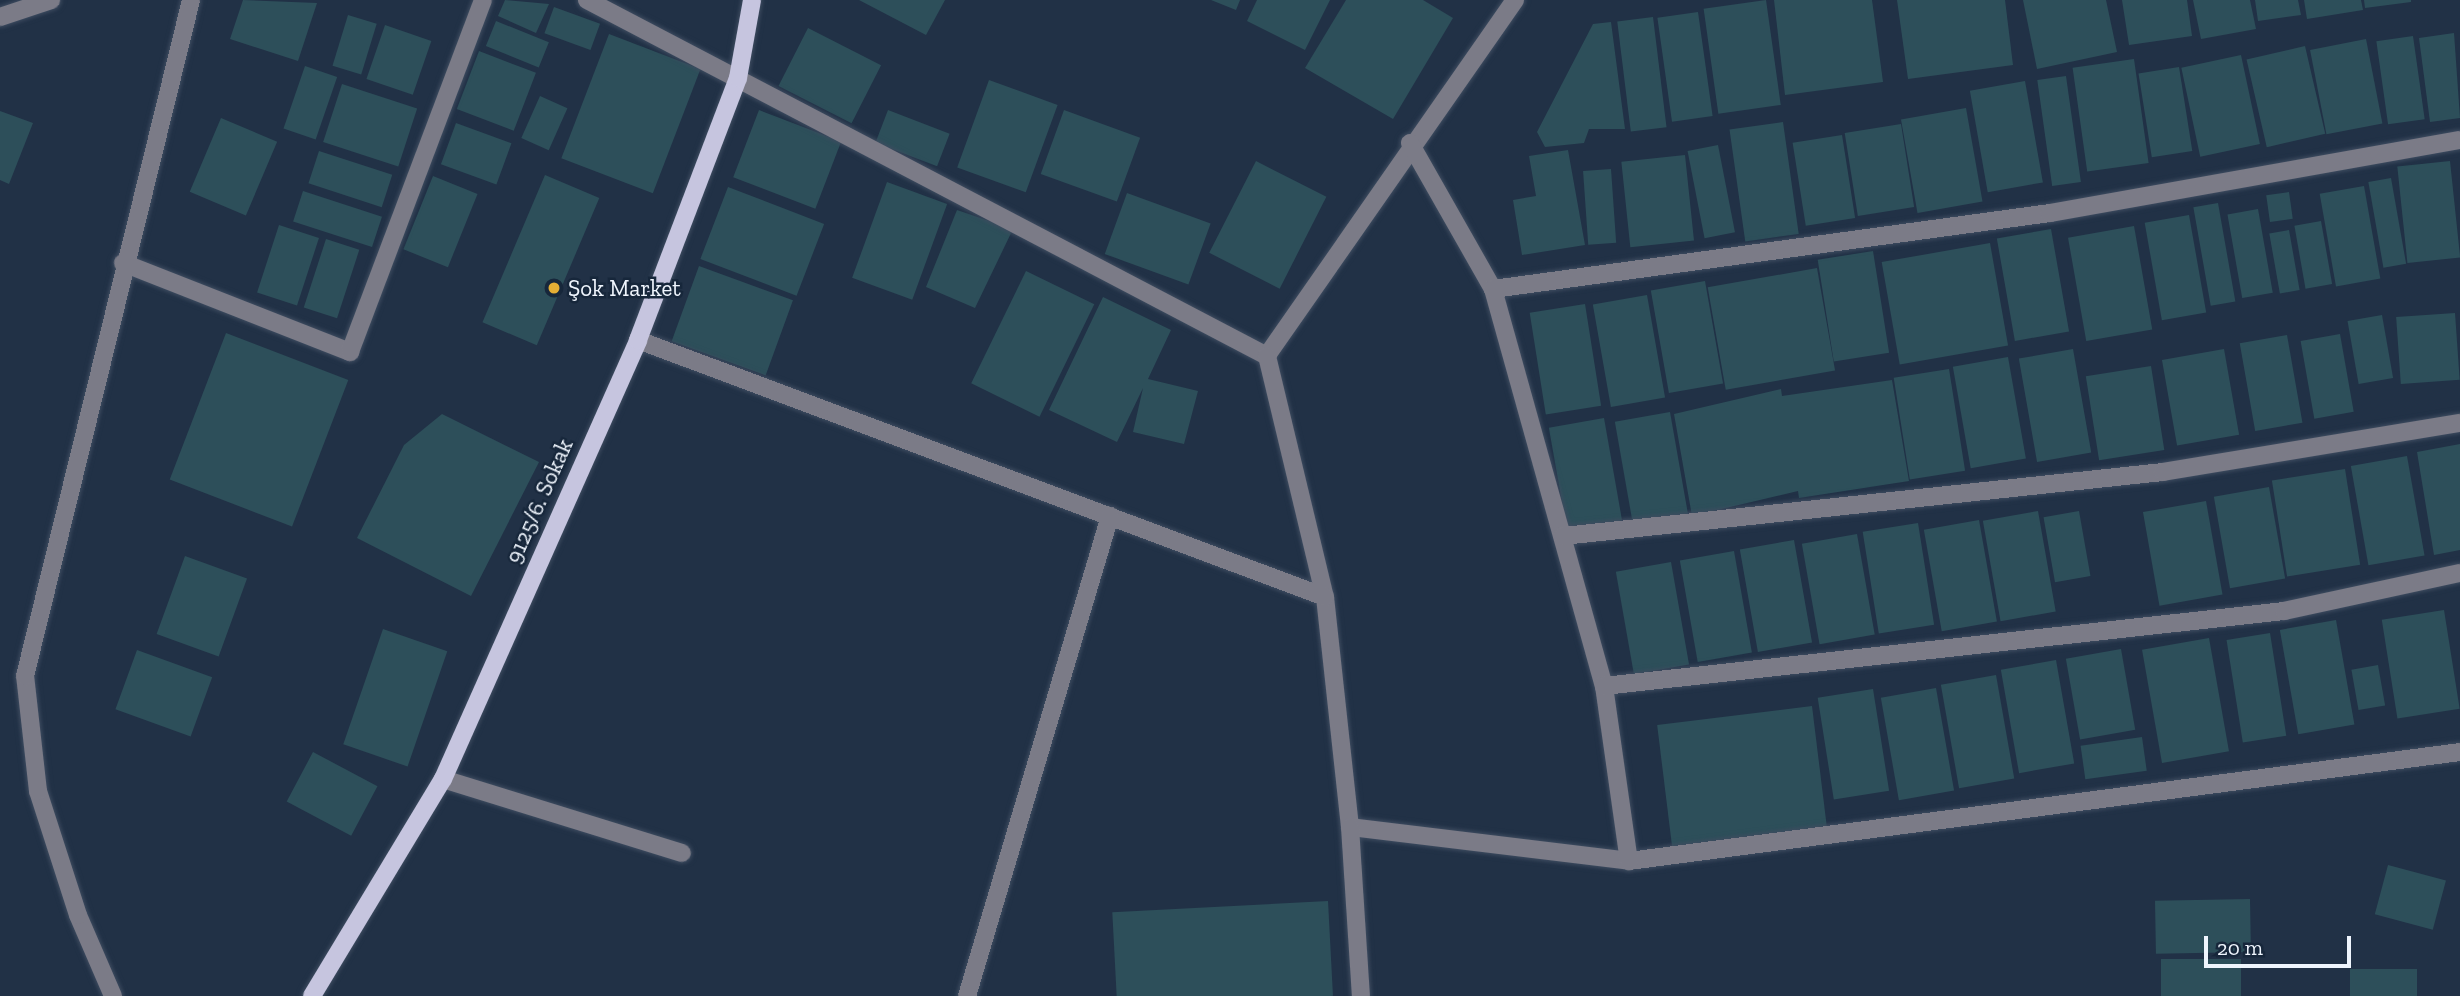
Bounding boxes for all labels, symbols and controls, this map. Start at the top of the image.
place label: Şok Market [568,274,681,302]
marker: Şok Market [546,280,562,296]
street label: 9125/6. Sokak [499,435,579,567]
scale bar [2208,922,2355,966]
text: 20 m [2217,935,2263,960]

